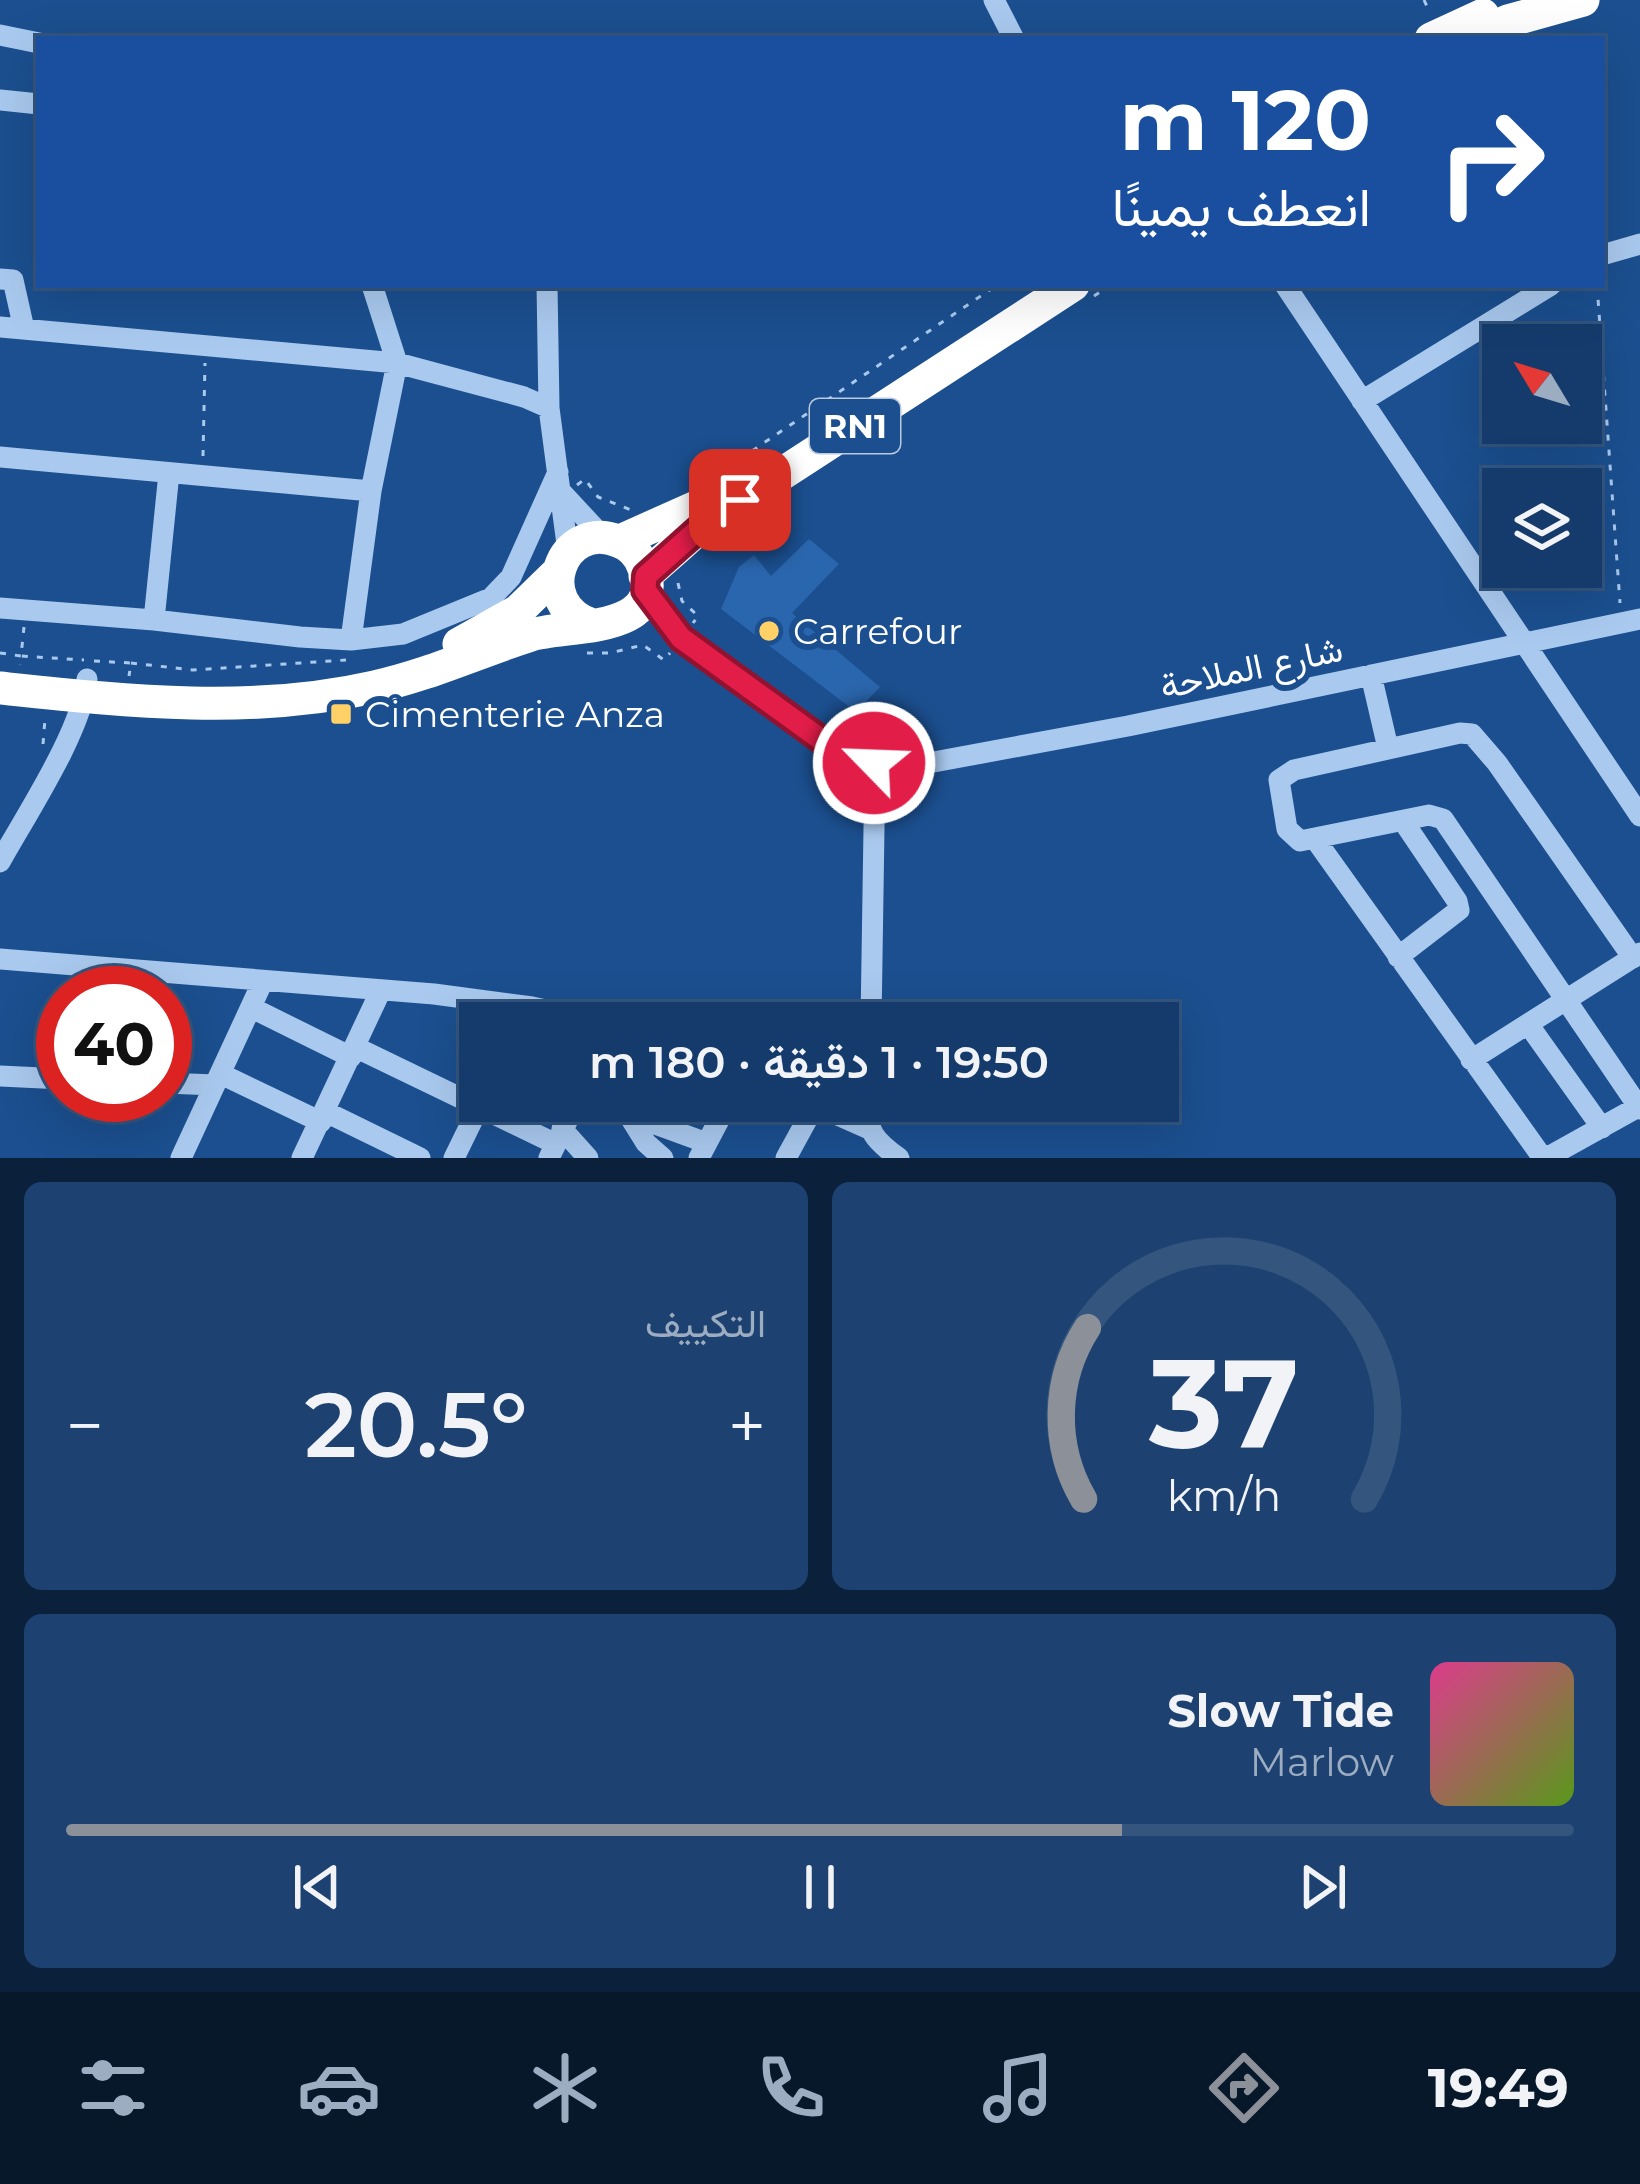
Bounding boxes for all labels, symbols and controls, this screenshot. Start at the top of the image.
text: 120 m [1120,69,1371,171]
icon: right [1413,84,1569,240]
text: انعطف يمينًا [1112,174,1371,240]
north arrow [1482,324,1602,444]
map controls [1482,324,1602,588]
road number: RN1 [810,399,900,453]
pin [689,449,791,551]
icon: arrive [707,467,773,533]
button: layers [1482,468,1602,588]
place label: Carrefour [793,609,962,653]
marker: Carrefour [756,618,782,644]
street label: شارع الملاحة [1156,626,1347,711]
place label: Cimenterie Anza [365,692,665,736]
position arrow [811,700,937,826]
marker: Cimenterie Anza [328,701,354,727]
speed limit sign: 40 [36,966,192,1122]
text: 19:50 · 1 دقيقة · 180 m [589,1034,1049,1089]
text: التكييف [645,1299,766,1347]
text: 37 [1148,1327,1299,1479]
text: 20.5° [304,1370,528,1480]
text: − [66,1385,104,1466]
text: + [728,1385,766,1466]
text: km/h [1167,1469,1281,1522]
text: Slow Tide [1167,1683,1394,1738]
text: Marlow [1250,1738,1394,1786]
icon: previous [284,1854,350,1920]
icon: pause [787,1854,853,1920]
icon: next [1290,1854,1356,1920]
icon: filters [71,2046,155,2130]
icon: car [297,2046,381,2130]
icon: climate [523,2046,607,2130]
icon: phone [749,2046,833,2130]
icon: music [976,2046,1060,2130]
icon: directions [1202,2046,1286,2130]
text: 19:49 [1428,2055,1569,2121]

